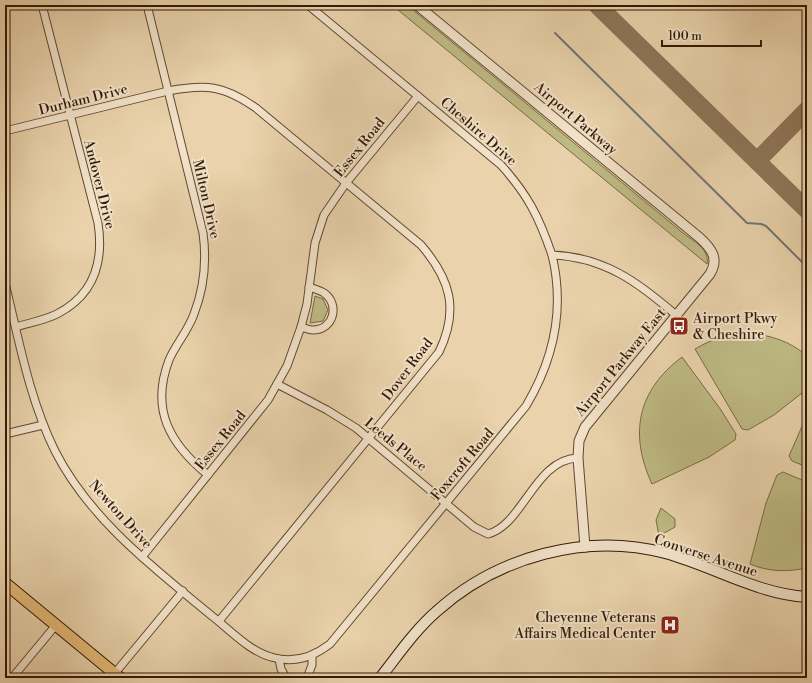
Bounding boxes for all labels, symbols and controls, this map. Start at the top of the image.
scale bar [662,22,761,48]
text: 100 m [668,29,702,44]
street label: Airport Parkway [529,78,621,159]
street label: Durham Drive [37,80,130,120]
street label: Cheshire Drive [436,94,520,170]
street label: Essex Road [330,114,389,181]
street label: Andover Drive [79,137,119,231]
street label: Milton Drive [188,158,224,241]
street label: Airport Parkway East [571,305,670,421]
place label: Airport Pkwy & Cheshire [692,310,777,344]
bus stop icon: Airport Pkwy & Cheshire [668,315,690,337]
street label: Dover Road [378,335,437,404]
street label: Essex Road [191,407,250,474]
street label: Leeds Place [360,414,430,475]
street label: Foxcroft Road [427,425,498,505]
street label: Newton Drive [85,477,156,553]
street label: Converse Avenue [652,531,760,581]
place label: Cheyenne Veterans Affairs Medical Center [513,609,656,643]
hospital icon: Cheyenne Veterans Affairs Medical Center [659,614,681,636]

